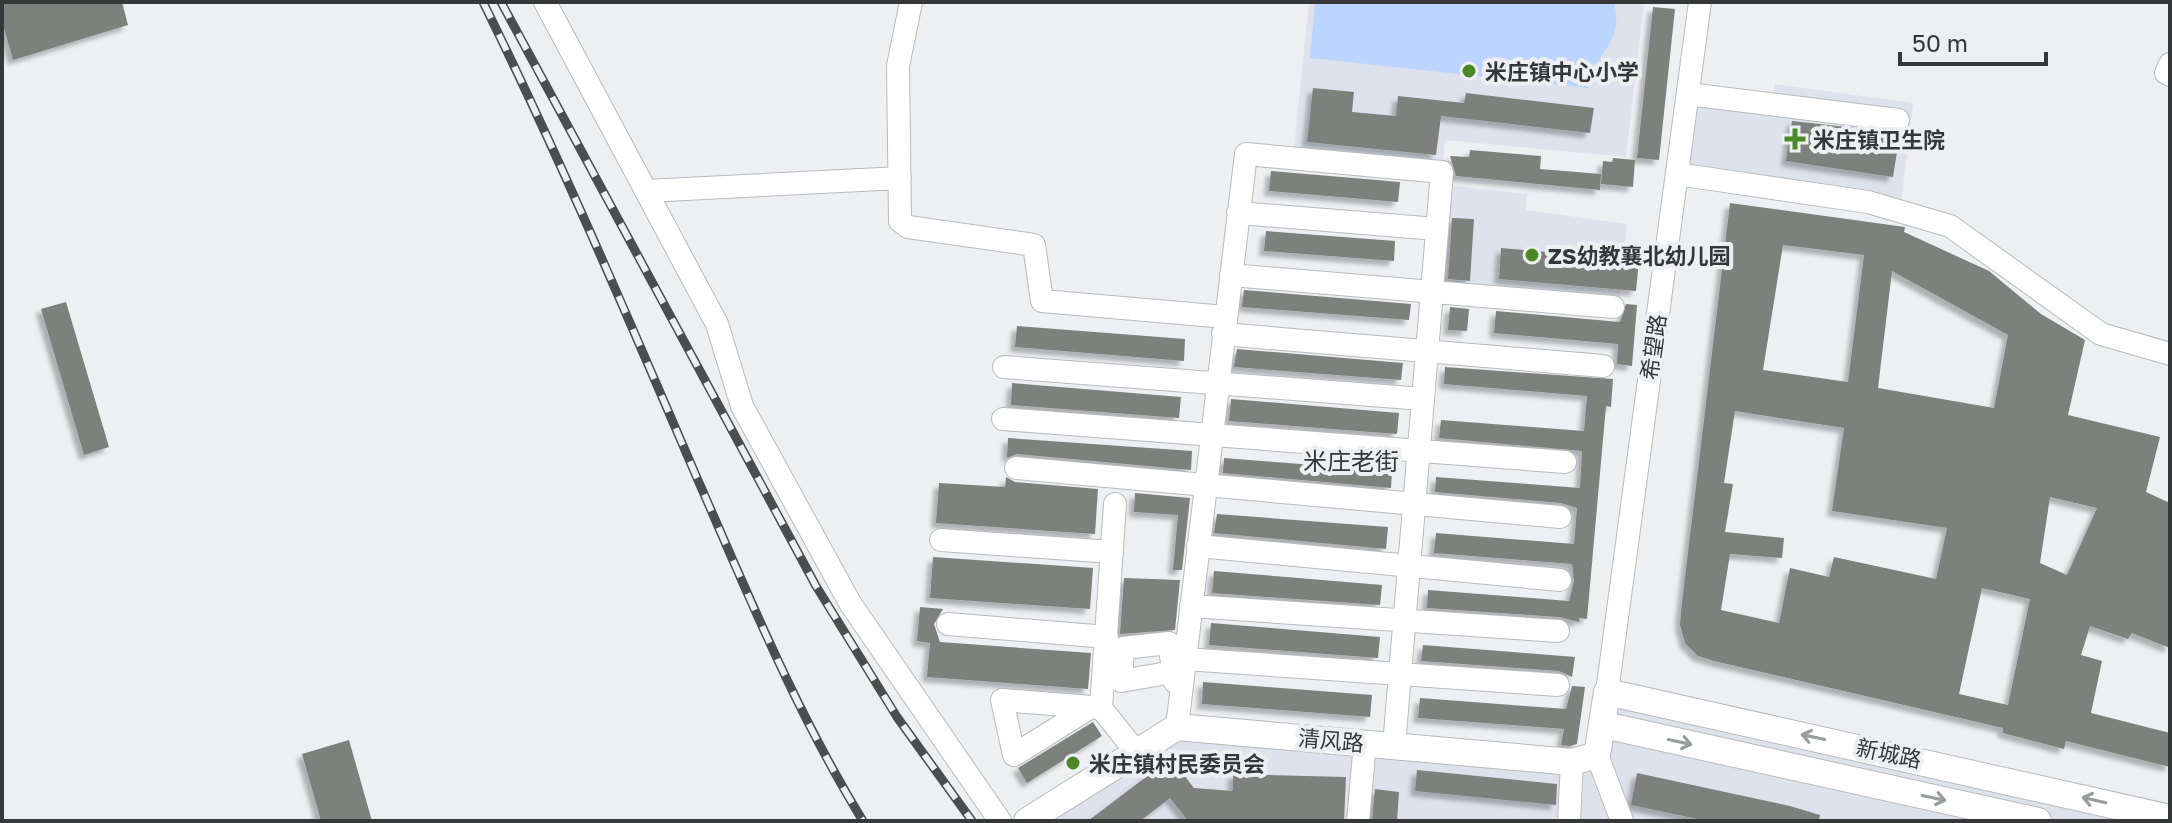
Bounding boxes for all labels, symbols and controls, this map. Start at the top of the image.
scale bar [1900,16,2046,66]
text: 50 m [1912,28,1968,57]
place label: 米庄镇中心小学 [1485,58,1639,85]
marker: 米庄镇中心小学 [1460,62,1478,80]
place label: 米庄镇卫生院 [1813,126,1945,153]
marker: 米庄镇卫生院 [1784,128,1806,150]
place label: ZS幼教襄北幼儿园 [1548,242,1731,269]
marker: ZS幼教襄北幼儿园 [1523,246,1541,264]
street label: 希望路 [1635,312,1671,382]
district label: 米庄老街 [1303,446,1399,475]
street label: 清风路 [1297,724,1365,756]
one-way arrow [1801,729,1826,744]
street label: 新城路 [1854,733,1924,773]
one-way arrow [1667,735,1692,750]
place label: 米庄镇村民委员会 [1089,750,1265,777]
marker: 米庄镇村民委员会 [1064,754,1082,772]
one-way arrow [1921,791,1946,806]
one-way arrow [2082,792,2107,807]

